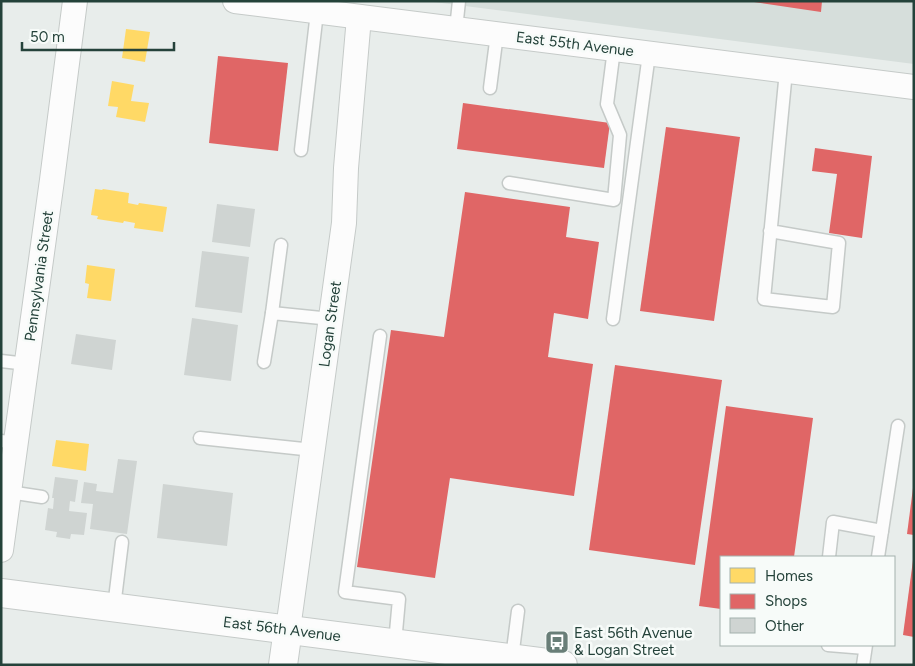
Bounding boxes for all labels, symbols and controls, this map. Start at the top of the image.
scale bar [22,20,175,52]
text: 50 m [30,28,65,46]
street label: East 55th Avenue [515,28,635,60]
street label: Pennsylvania Street [21,209,57,343]
street label: Logan Street [315,279,345,368]
legend [720,556,895,646]
text: Homes [765,567,813,585]
text: Shops [765,592,807,610]
street label: East 56th Avenue [222,613,342,645]
text: Other [765,617,804,635]
place label: East 56th Avenue & Logan Street [574,624,692,659]
bus stop icon: East 56th Avenue & Logan Street [544,629,570,655]

